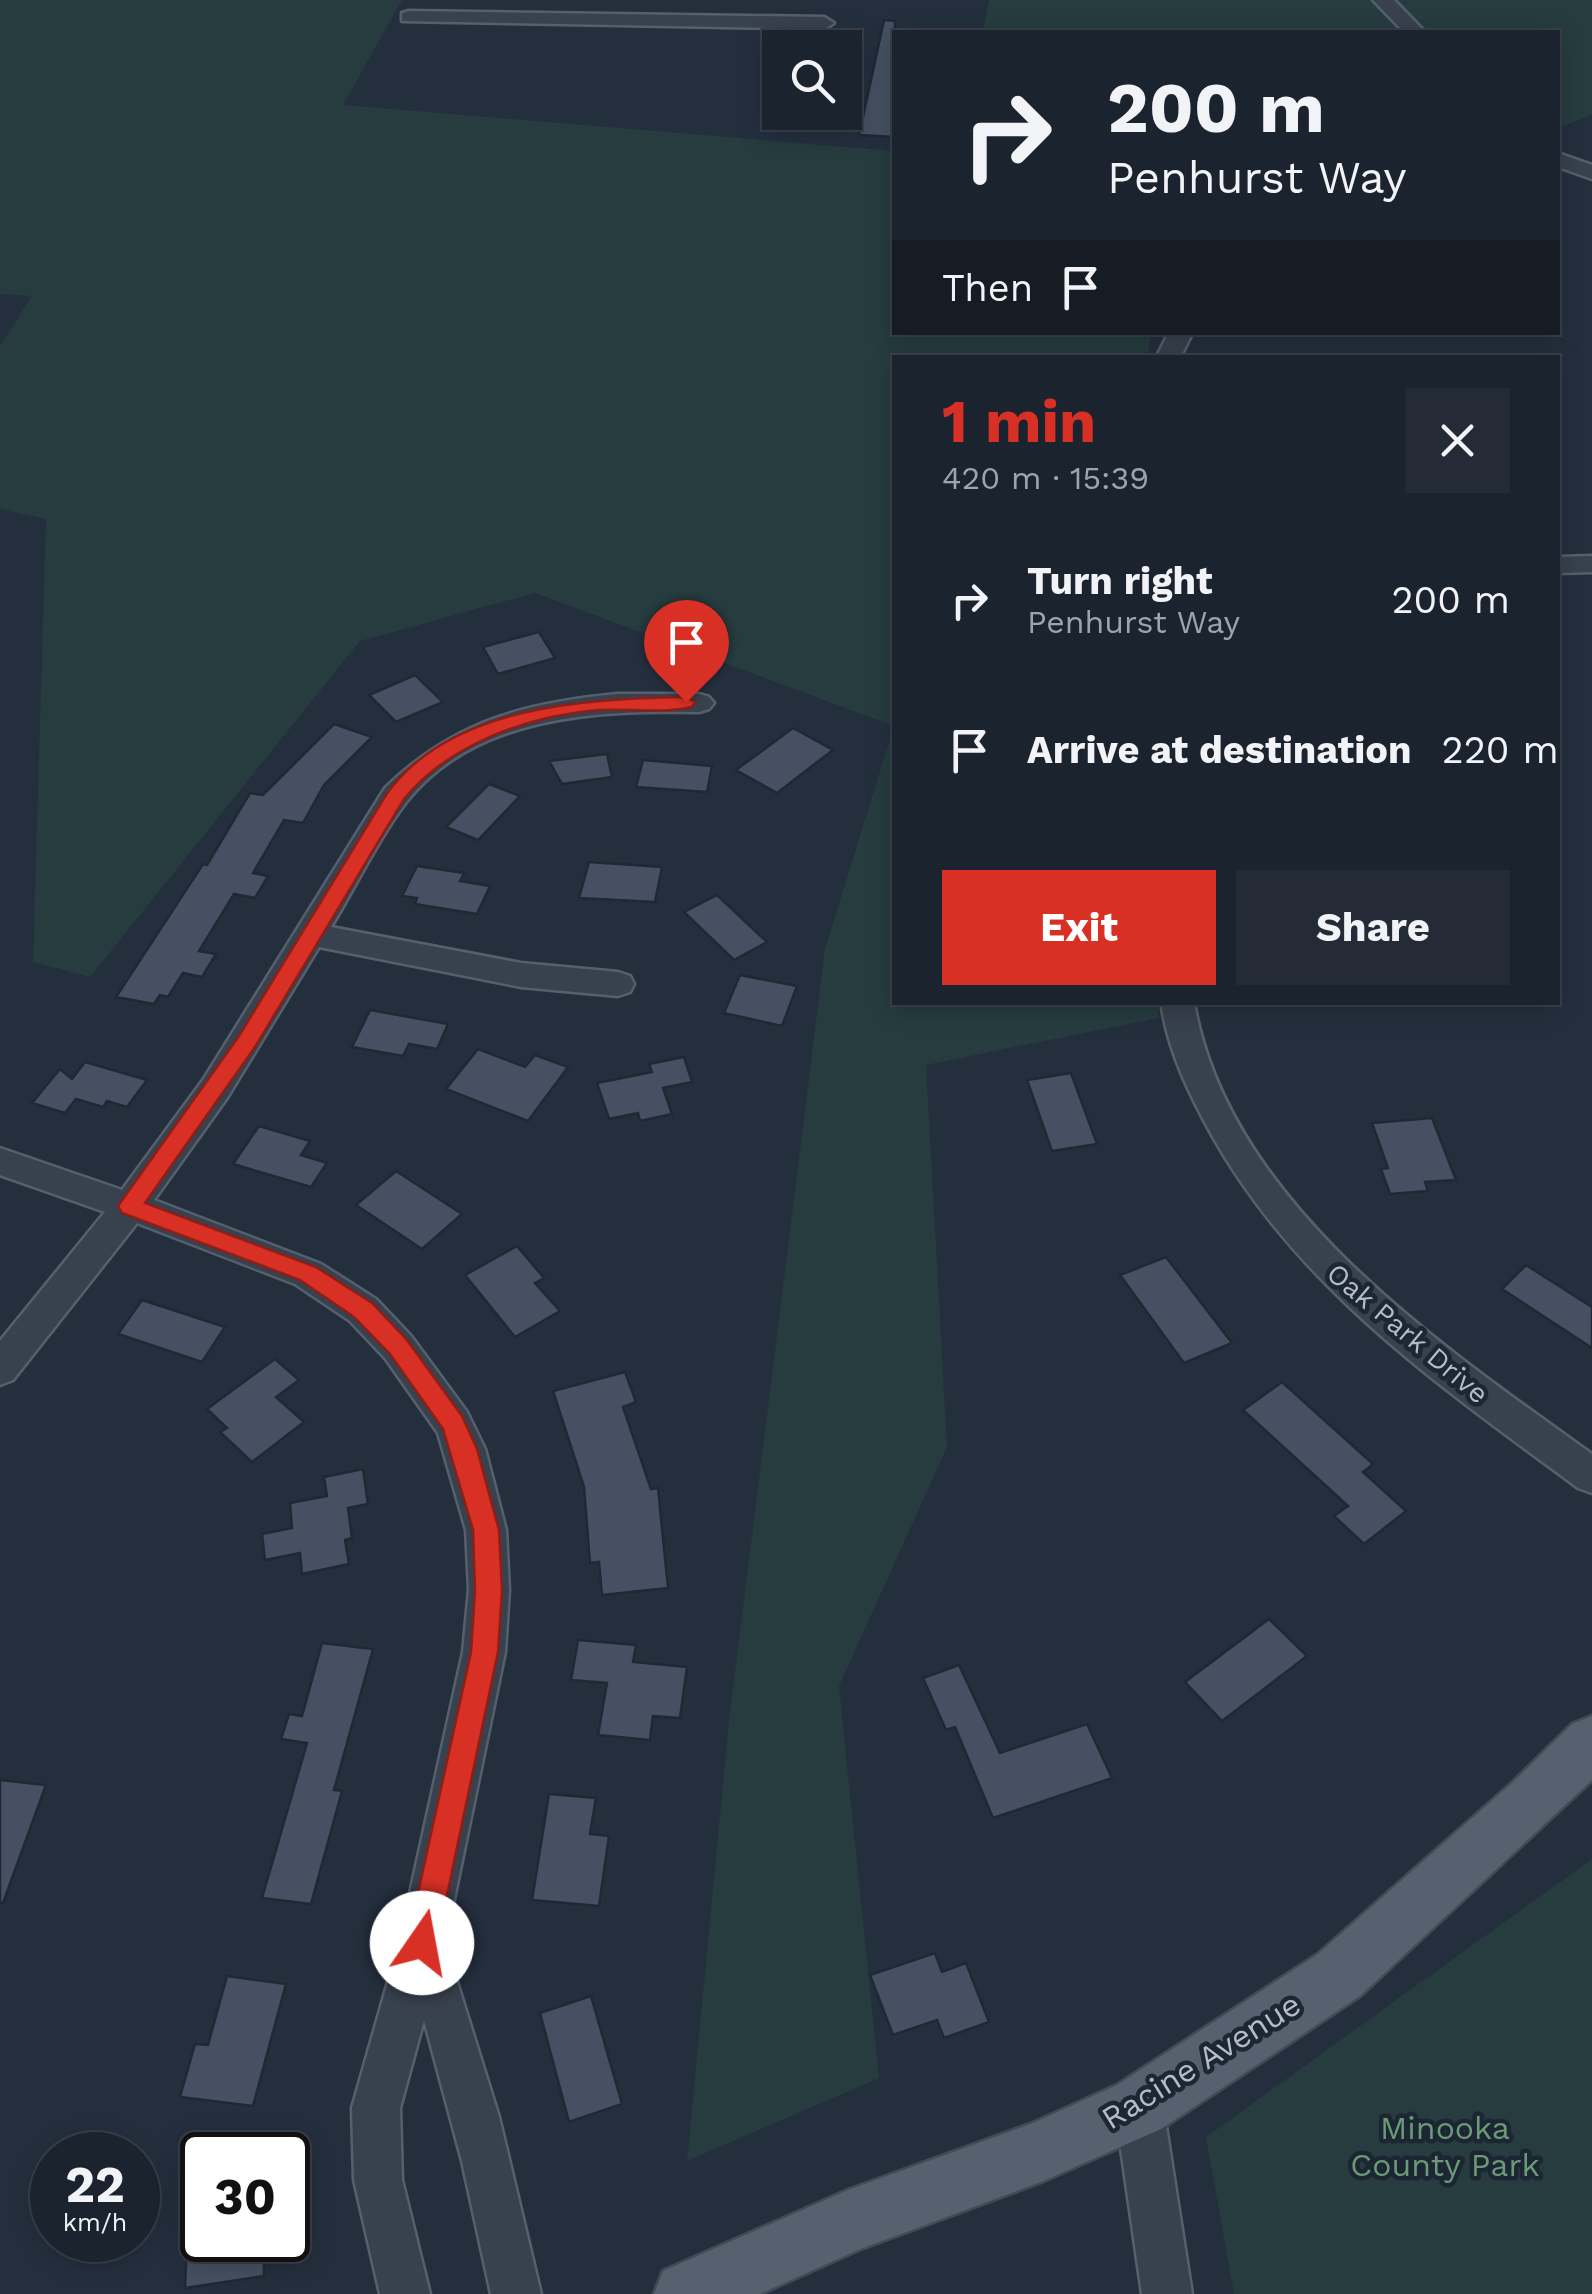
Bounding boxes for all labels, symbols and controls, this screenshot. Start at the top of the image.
map controls [762,30,862,130]
button: search [762,30,862,130]
text: 200 m [1107,67,1325,149]
icon: right [942,70,1072,200]
text: Penhurst Way [1107,151,1407,204]
icon: arrive [1053,260,1108,315]
text: Then [942,266,1033,310]
text: 1 min [942,386,1096,457]
button: close [1405,388,1510,493]
text: 420 m · 15:39 [942,459,1149,497]
text: Turn right [1027,559,1213,603]
icon: right [942,573,997,628]
text: 200 m [1391,578,1510,622]
pin [644,600,729,703]
text: Penhurst Way [1027,603,1240,641]
icon: arrive [659,615,714,670]
icon: arrive [942,723,997,778]
text: Arrive at destination [1027,728,1412,772]
text: 220 m [1442,728,1559,772]
button: Exit [942,870,1216,985]
button: Share [1236,870,1510,985]
street label: Oak Park Drive [1320,1256,1495,1410]
position arrow [370,1891,474,1995]
street label: Racine Avenue [1095,1985,1307,2137]
park label: Minooka County Park [1350,2109,1540,2184]
speed limit sign: 30 [180,2132,310,2262]
text: 22 [65,2155,125,2214]
text: km/h [63,2208,127,2237]

